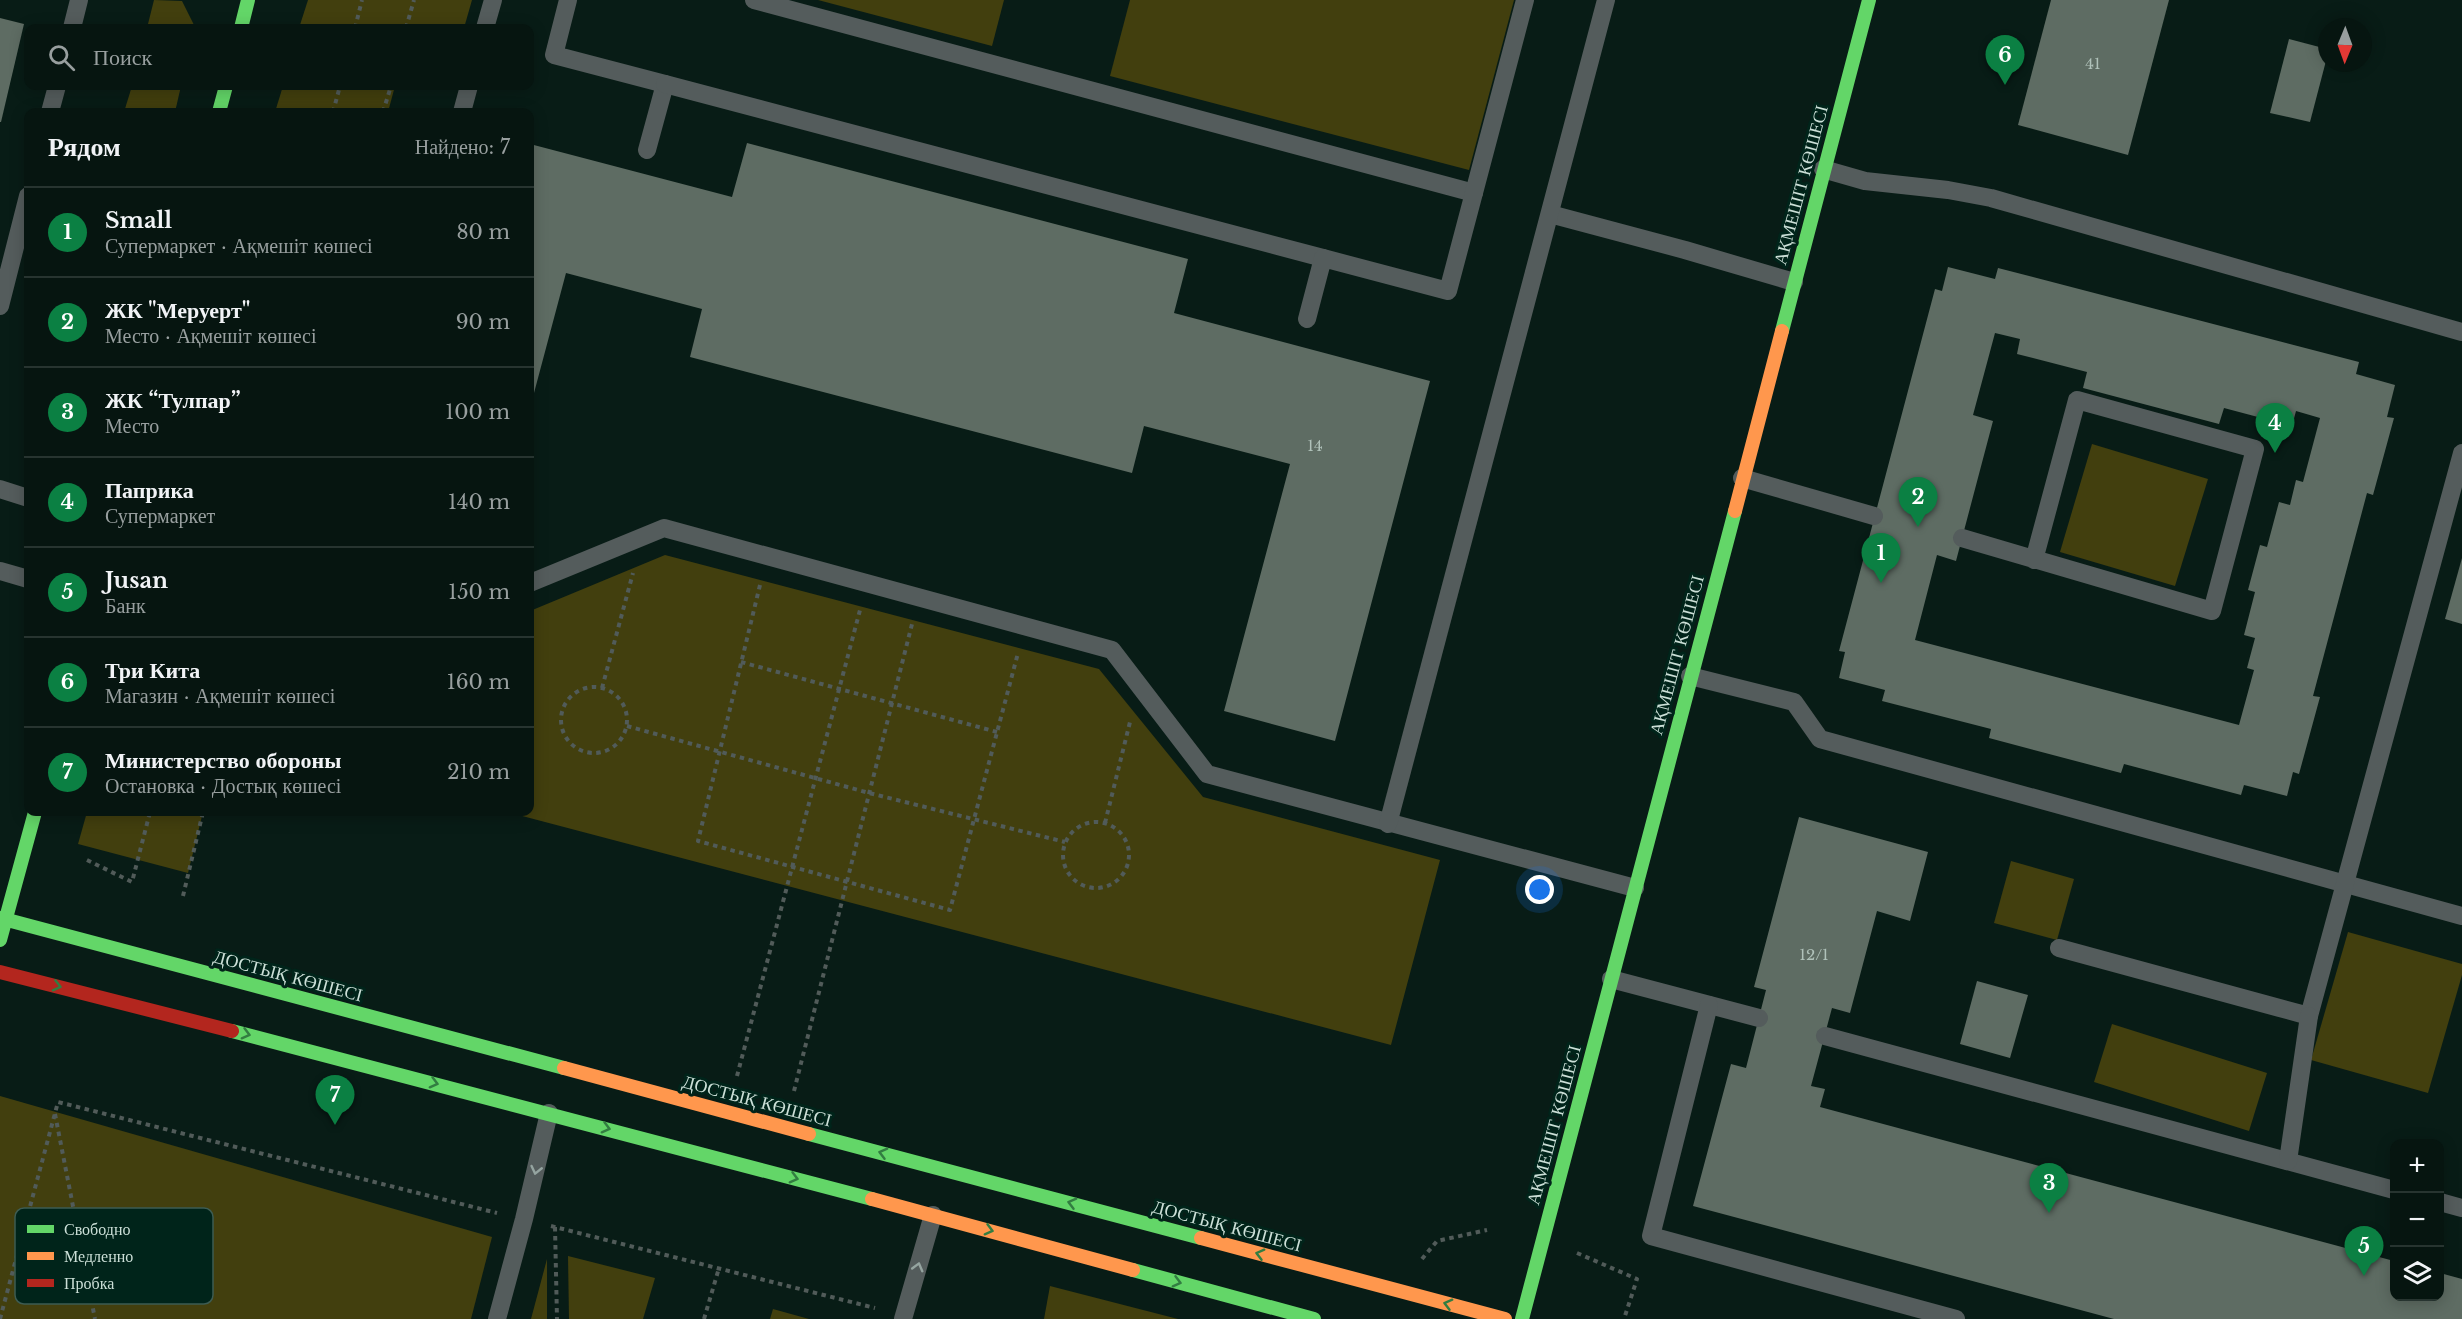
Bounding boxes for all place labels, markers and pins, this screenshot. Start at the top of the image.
pin: 6 [1986,36,2024,85]
pin: 4 [2256,404,2294,453]
pin: 2 [1898,478,1938,527]
pin: 1 [1862,534,1900,583]
pin: 7 [316,1076,354,1125]
pin: 3 [2030,1164,2068,1213]
pin: 5 [2344,1226,2384,1276]

